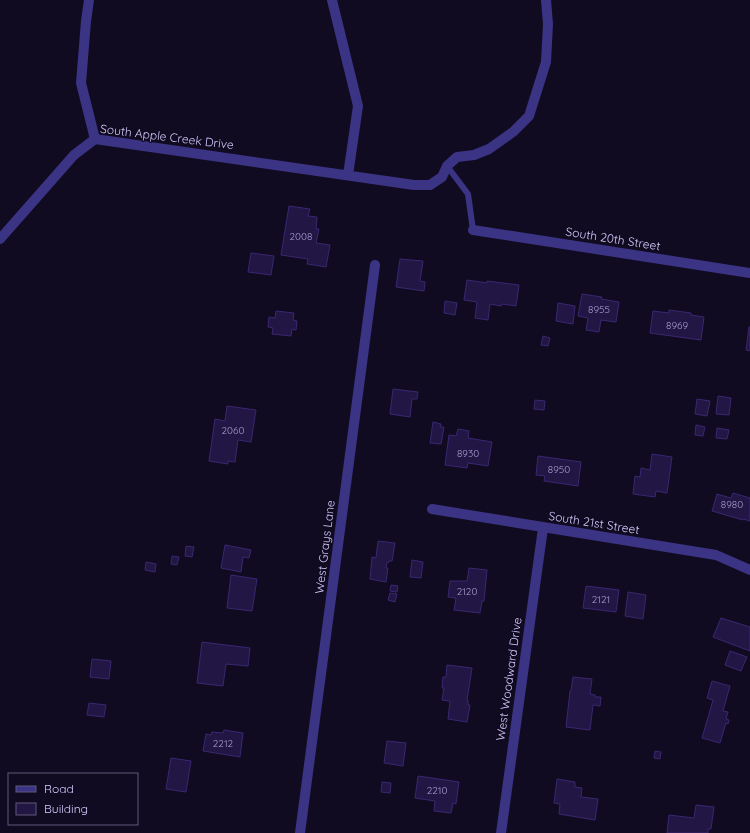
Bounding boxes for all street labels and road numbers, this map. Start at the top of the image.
street label: South Apple Creek Drive [99,121,235,152]
street label: South 20th Street [565,224,662,253]
street label: West Grays Lane [311,499,338,595]
street label: South 21st Street [548,508,641,537]
street label: West Woodward Drive [492,616,525,742]

